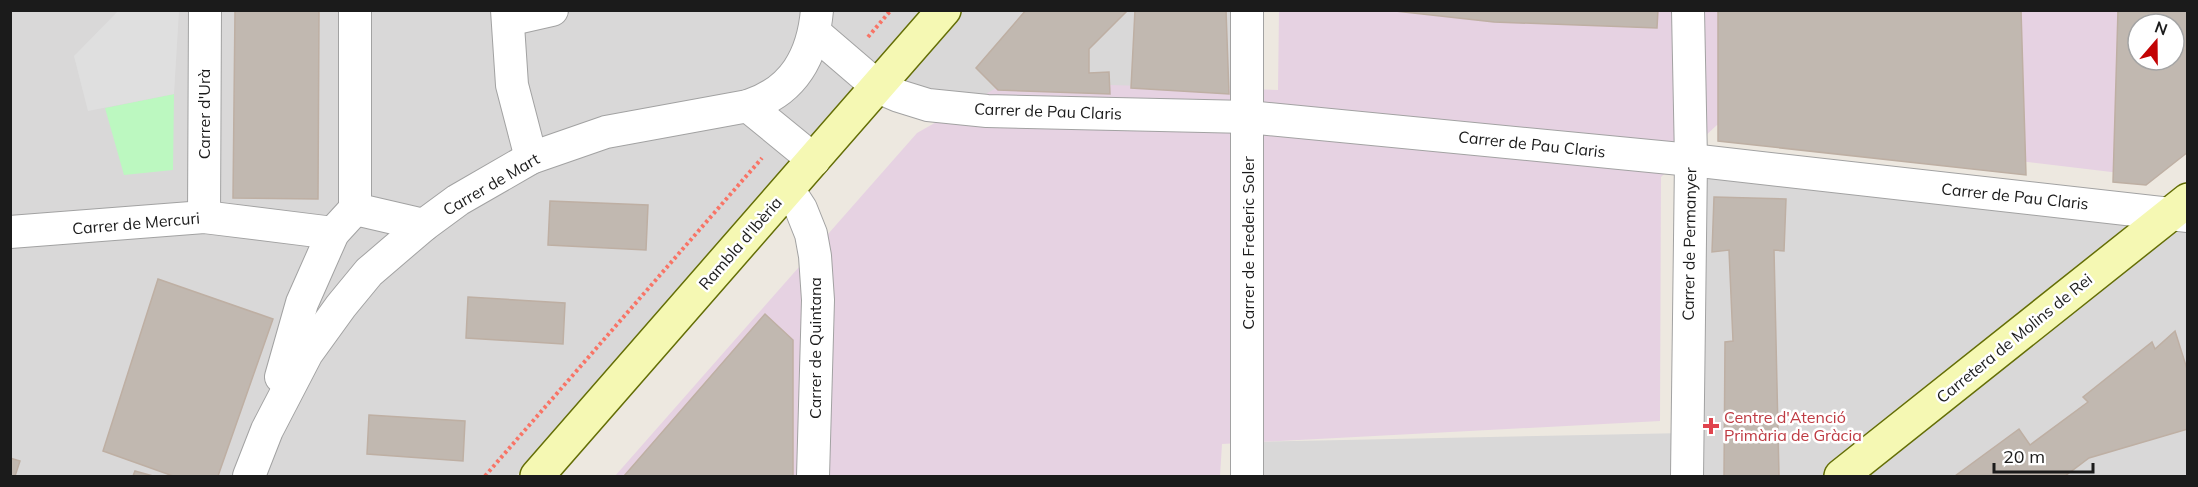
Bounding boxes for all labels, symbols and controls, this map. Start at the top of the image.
north arrow [2126,12,2186,72]
text: N [2152,16,2170,39]
street label: Carrer d'Urà [194,69,214,159]
street label: Carrer de Pau Claris [974,98,1122,124]
street label: Carrer de Pau Claris [1457,126,1607,162]
street label: Carrer de Mart [439,148,543,220]
street label: Carrer de Frederic Soler [1238,156,1258,330]
street label: Carrer de Permanyer [1678,167,1700,321]
street label: Carrer de Pau Claris [1940,178,2090,214]
street label: Rambla d'Ibèria [694,192,786,294]
street label: Carrer de Mercuri [71,207,201,239]
street label: Carretera de Molins de Rei [1932,269,2096,407]
street label: Carrer de Quintana [805,277,825,419]
place label: Centre d'Atenció Primària de Gràcia [1724,407,1862,445]
marker: Centre d'Atenció Primària de Gràcia [1702,417,1720,435]
scale bar [1994,436,2093,474]
text: 20 m [2003,445,2045,468]

